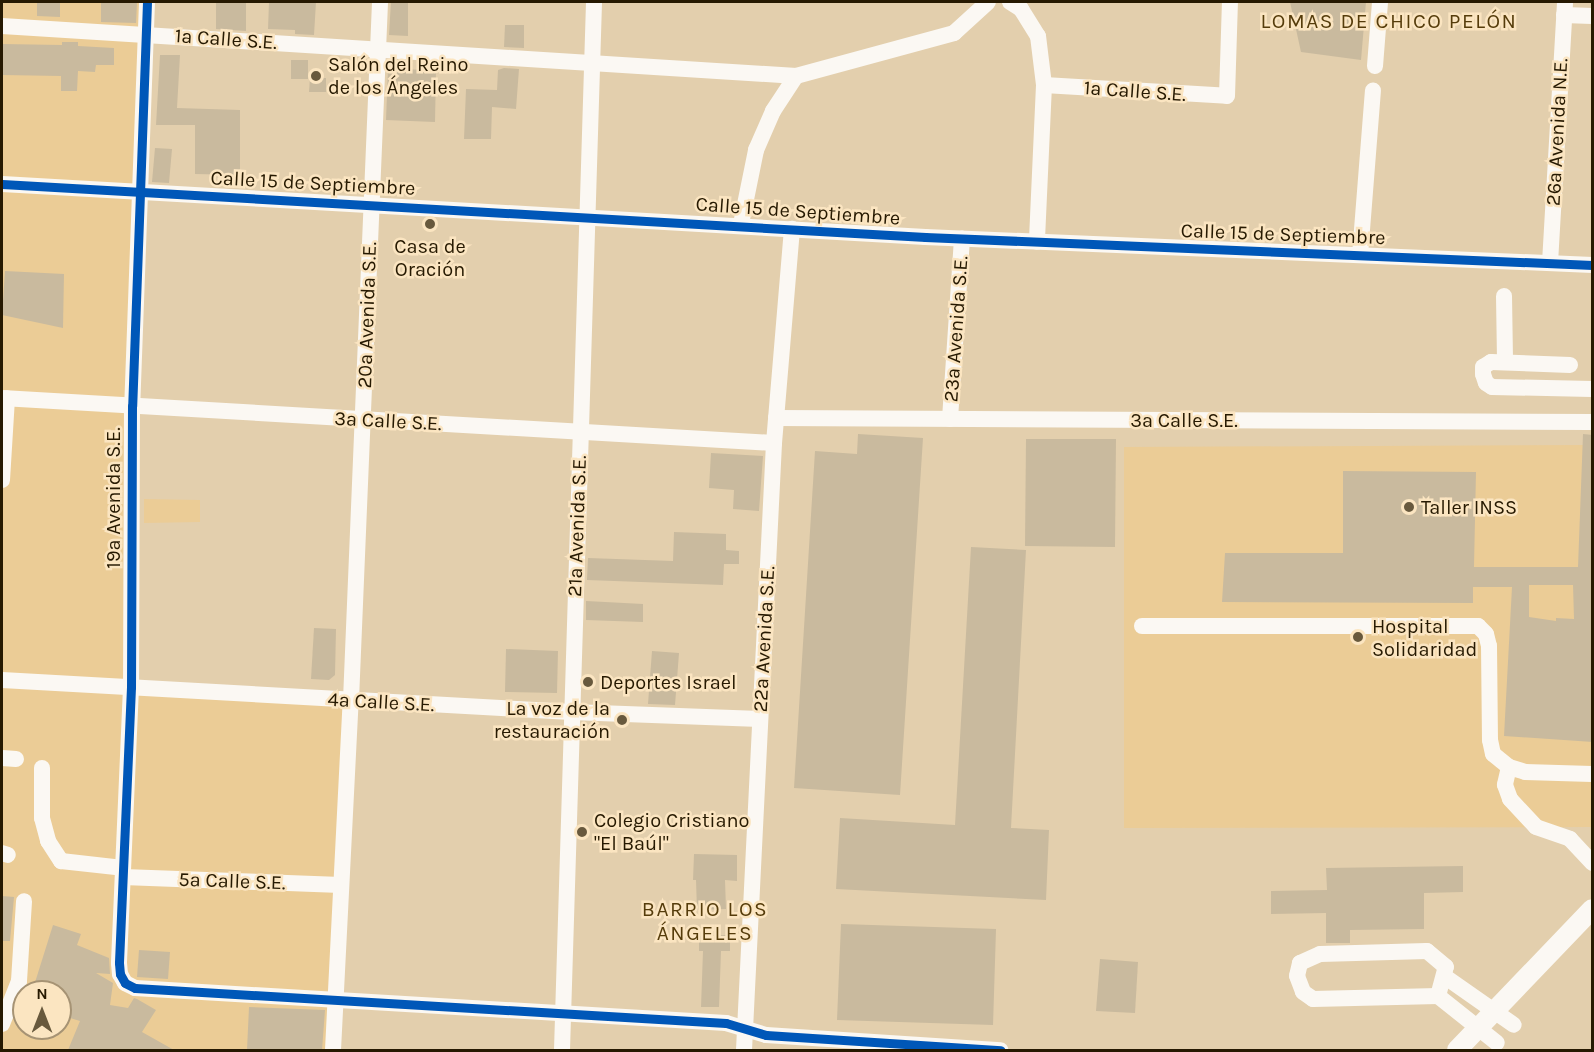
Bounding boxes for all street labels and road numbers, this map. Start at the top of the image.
street label: 1a Calle S.E. [174,23,278,55]
street label: 26a Avenida N.E. [1541,58,1573,206]
street label: 1a Calle S.E. [1083,75,1187,107]
street label: Calle 15 de Septiembre [210,166,416,200]
street label: Calle 15 de Septiembre [695,192,901,230]
street label: Calle 15 de Septiembre [1180,218,1386,250]
street label: 20a Avenida S.E. [352,241,382,389]
street label: 23a Avenida S.E. [939,255,973,403]
street label: 3a Calle S.E. [334,406,442,436]
street label: 3a Calle S.E. [1130,408,1238,432]
street label: 19a Avenida S.E. [101,427,125,569]
street label: 21a Avenida S.E. [563,455,591,597]
street label: 22a Avenida S.E. [748,565,780,713]
street label: 4a Calle S.E. [327,687,435,717]
street label: 5a Calle S.E. [178,867,286,895]

